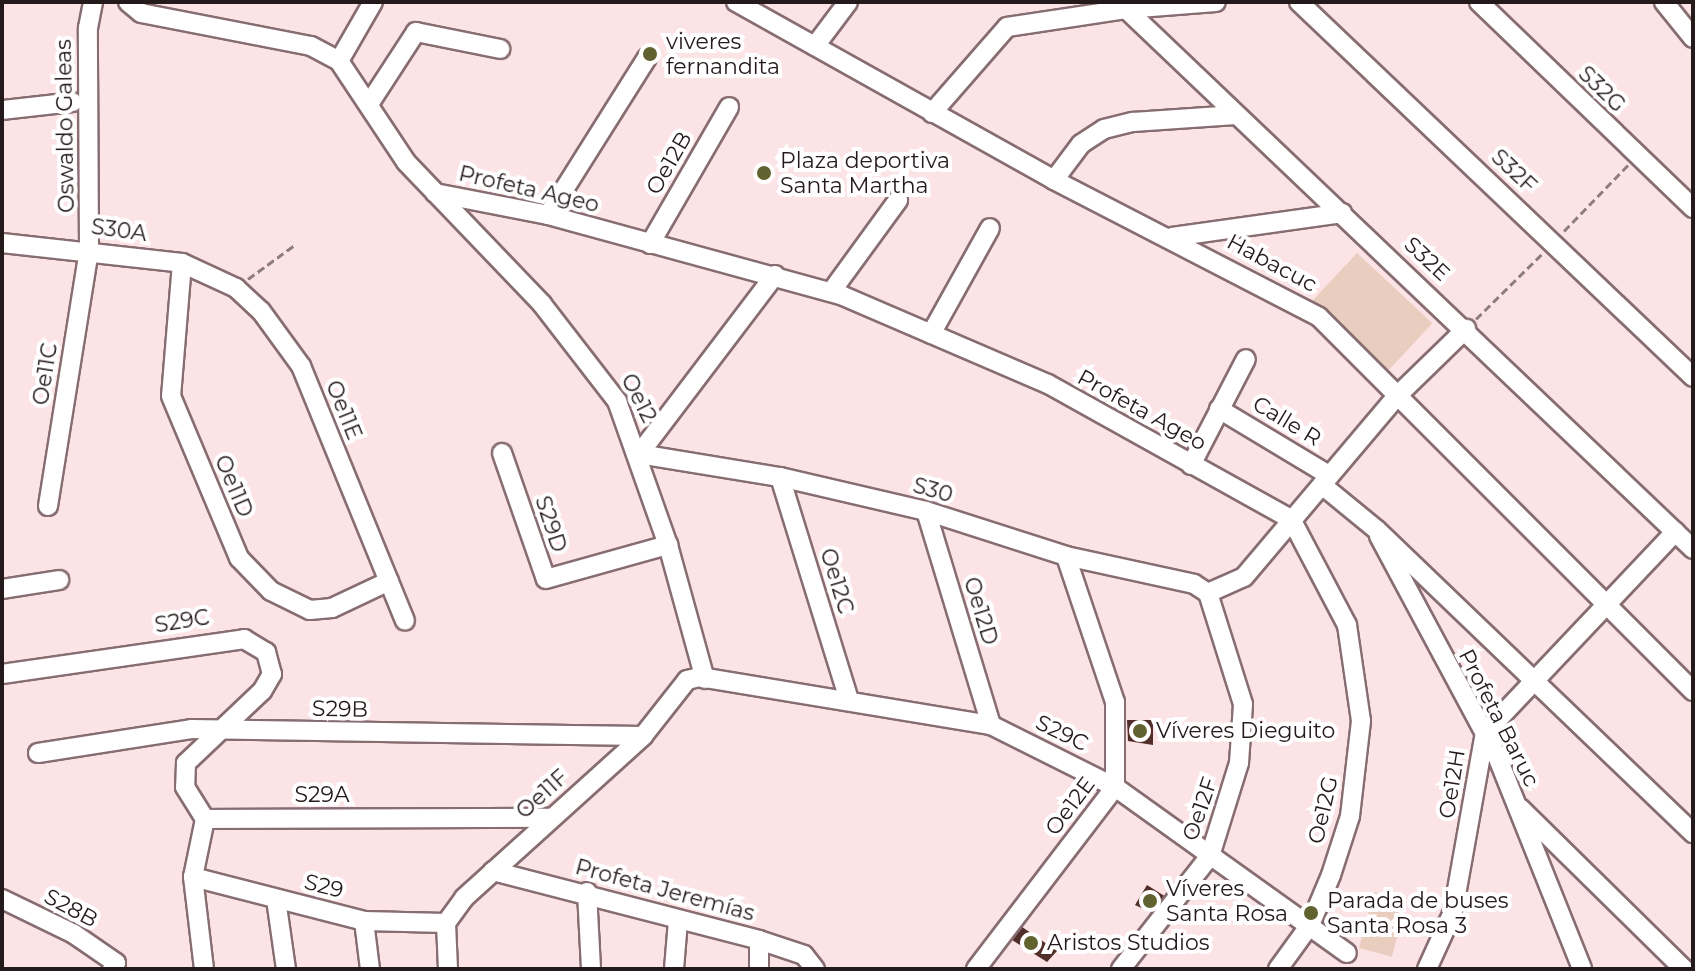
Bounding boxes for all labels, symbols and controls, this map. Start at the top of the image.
place label: viveres fernandita [666,28,780,80]
street label: Oswaldo Galeas [50,39,80,213]
marker: viveres fernandita [641,45,659,63]
street label: S32G [1573,60,1631,118]
street label: Oe12B [641,127,697,199]
street label: S32F [1486,144,1542,198]
place label: Plaza deportiva Santa Martha [780,147,950,198]
street label: Profeta Ageo [456,160,602,218]
marker: Plaza deportiva Santa Martha [755,164,773,182]
street label: S30A [89,213,149,247]
street label: Habacuc [1222,228,1322,298]
street label: S32E [1399,231,1455,287]
street label: Oe11C [27,341,63,407]
street label: Profeta Ageo [1073,364,1211,456]
street label: Oe12 [616,369,662,427]
street label: Oe11E [320,376,368,444]
street label: Calle R [1248,390,1326,452]
street label: Oe11D [209,451,259,521]
street label: S30 [910,472,956,508]
street label: S29D [530,493,572,555]
street label: Oe12C [815,545,859,617]
street label: Oe12D [958,574,1004,648]
street label: S29C [153,604,211,638]
street label: Profeta Baruc [1453,645,1545,791]
street label: S29B [312,695,368,723]
street label: S29C [1031,709,1093,757]
place label: Víveres Dieguito [1156,718,1335,744]
marker: Víveres Dieguito [1131,722,1149,740]
street label: Oe12H [1434,748,1470,820]
street label: Oe11F [511,764,573,824]
street label: Oe12E [1040,772,1100,840]
street label: Oe12F [1177,774,1223,844]
street label: Oe12G [1302,774,1344,846]
street label: S29A [294,782,350,808]
street label: Profeta Jeremías [572,853,758,927]
street label: S29 [302,868,346,904]
place label: Víveres Santa Rosa [1166,875,1288,926]
street label: S28B [40,883,102,933]
place label: Parada de buses Santa Rosa 3 [1327,887,1508,938]
marker: Víveres Santa Rosa [1141,892,1159,910]
marker: Parada de buses Santa Rosa 3 [1302,904,1320,922]
place label: Aristos Studios [1047,930,1210,956]
marker: Aristos Studios [1022,934,1040,952]

